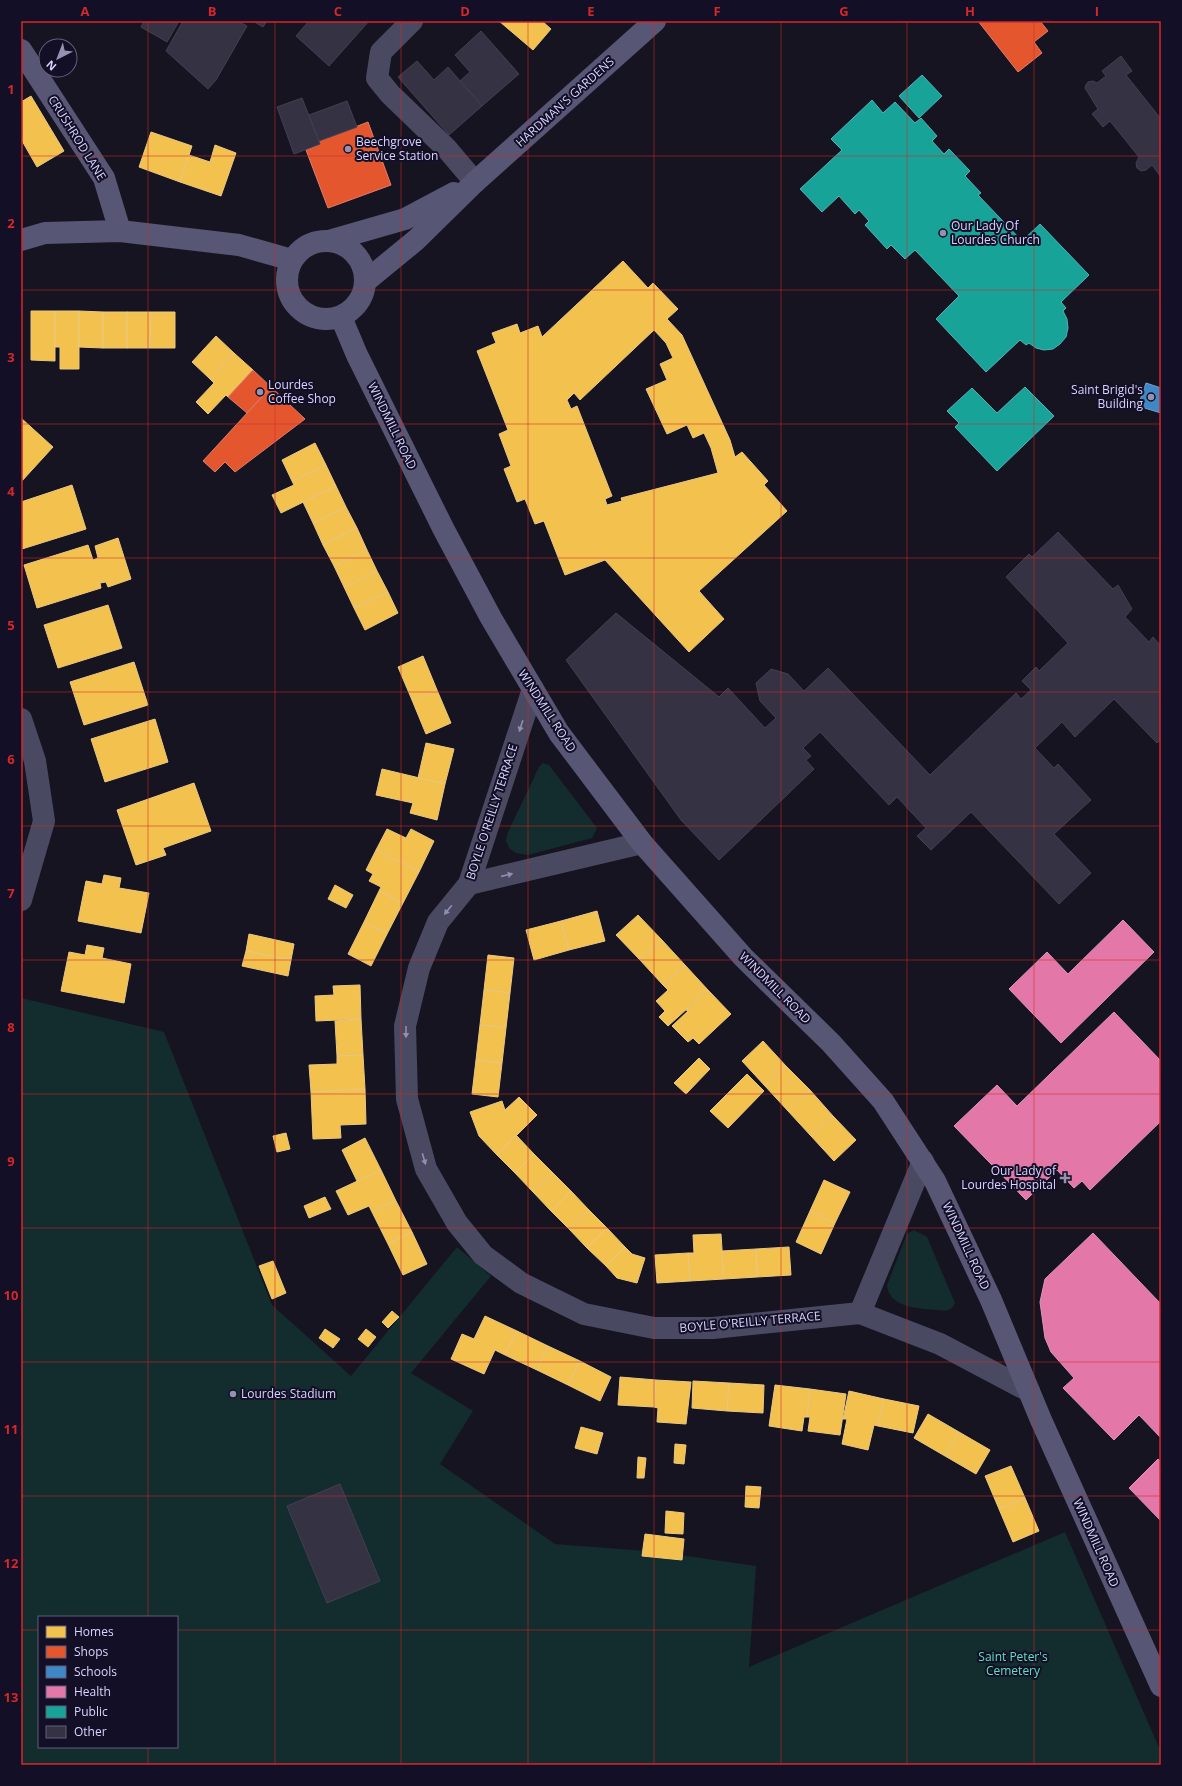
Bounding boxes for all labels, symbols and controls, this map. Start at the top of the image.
text: A [81,2,90,20]
text: B [208,2,217,20]
text: C [334,2,342,20]
text: D [460,2,470,20]
text: E [587,2,595,20]
text: F [713,2,721,20]
text: G [839,2,849,20]
text: H [965,2,975,20]
text: I [1095,2,1099,20]
north arrow [38,38,78,78]
street label: HARDMAN'S GARDENS [512,53,618,150]
text: N [43,57,59,74]
text: 1 [7,80,15,98]
street label: CRUSHROD LANE [44,92,110,183]
place label: Beechgrove Service Station [356,133,438,164]
marker: Beechgrove Service Station [343,144,353,154]
text: 2 [7,214,15,232]
place label: Our Lady Of Lourdes Church [951,217,1040,248]
marker: Our Lady Of Lourdes Church [938,228,948,238]
text: 3 [7,348,15,366]
place label: Lourdes Coffee Shop [268,376,336,407]
street label: WINDMILL ROAD [364,379,421,472]
place label: Saint Brigid's Building [1071,381,1143,412]
marker: Lourdes Coffee Shop [255,387,265,397]
marker: Saint Brigid's Building [1146,392,1156,402]
text: 4 [7,482,15,500]
text: 5 [7,616,15,634]
street label: WINDMILL ROAD [514,666,580,755]
one-way arrow [517,721,523,733]
street label: BOYLE O'REILLY TERRACE [462,742,521,882]
text: 6 [7,750,15,768]
one-way arrow [500,872,513,878]
text: 7 [7,884,15,902]
one-way arrow [443,905,452,916]
street label: WINDMILL ROAD [736,948,815,1027]
text: 8 [7,1018,15,1036]
one-way arrow [403,1026,409,1039]
text: 9 [7,1152,15,1170]
one-way arrow [421,1153,427,1166]
place label: Our Lady of Lourdes Hospital [961,1162,1057,1193]
marker: Our Lady of Lourdes Hospital [1059,1172,1071,1184]
street label: WINDMILL ROAD [939,1199,994,1292]
text: 10 [4,1286,18,1304]
street label: BOYLE O'REILLY TERRACE [679,1307,821,1336]
place label: Lourdes Stadium [241,1385,336,1402]
marker: Lourdes Stadium [228,1389,238,1399]
text: 11 [4,1420,18,1438]
street label: WINDMILL ROAD [1069,1496,1124,1590]
text: 12 [4,1554,19,1572]
legend [38,1616,178,1748]
text: Homes [74,1623,114,1640]
text: Shops [74,1643,109,1660]
park label: Saint Peter's Cemetery [978,1648,1048,1679]
text: Schools [74,1663,117,1680]
text: Health [74,1683,111,1700]
text: 13 [4,1688,18,1706]
text: Public [74,1703,108,1720]
text: Other [74,1723,107,1740]

